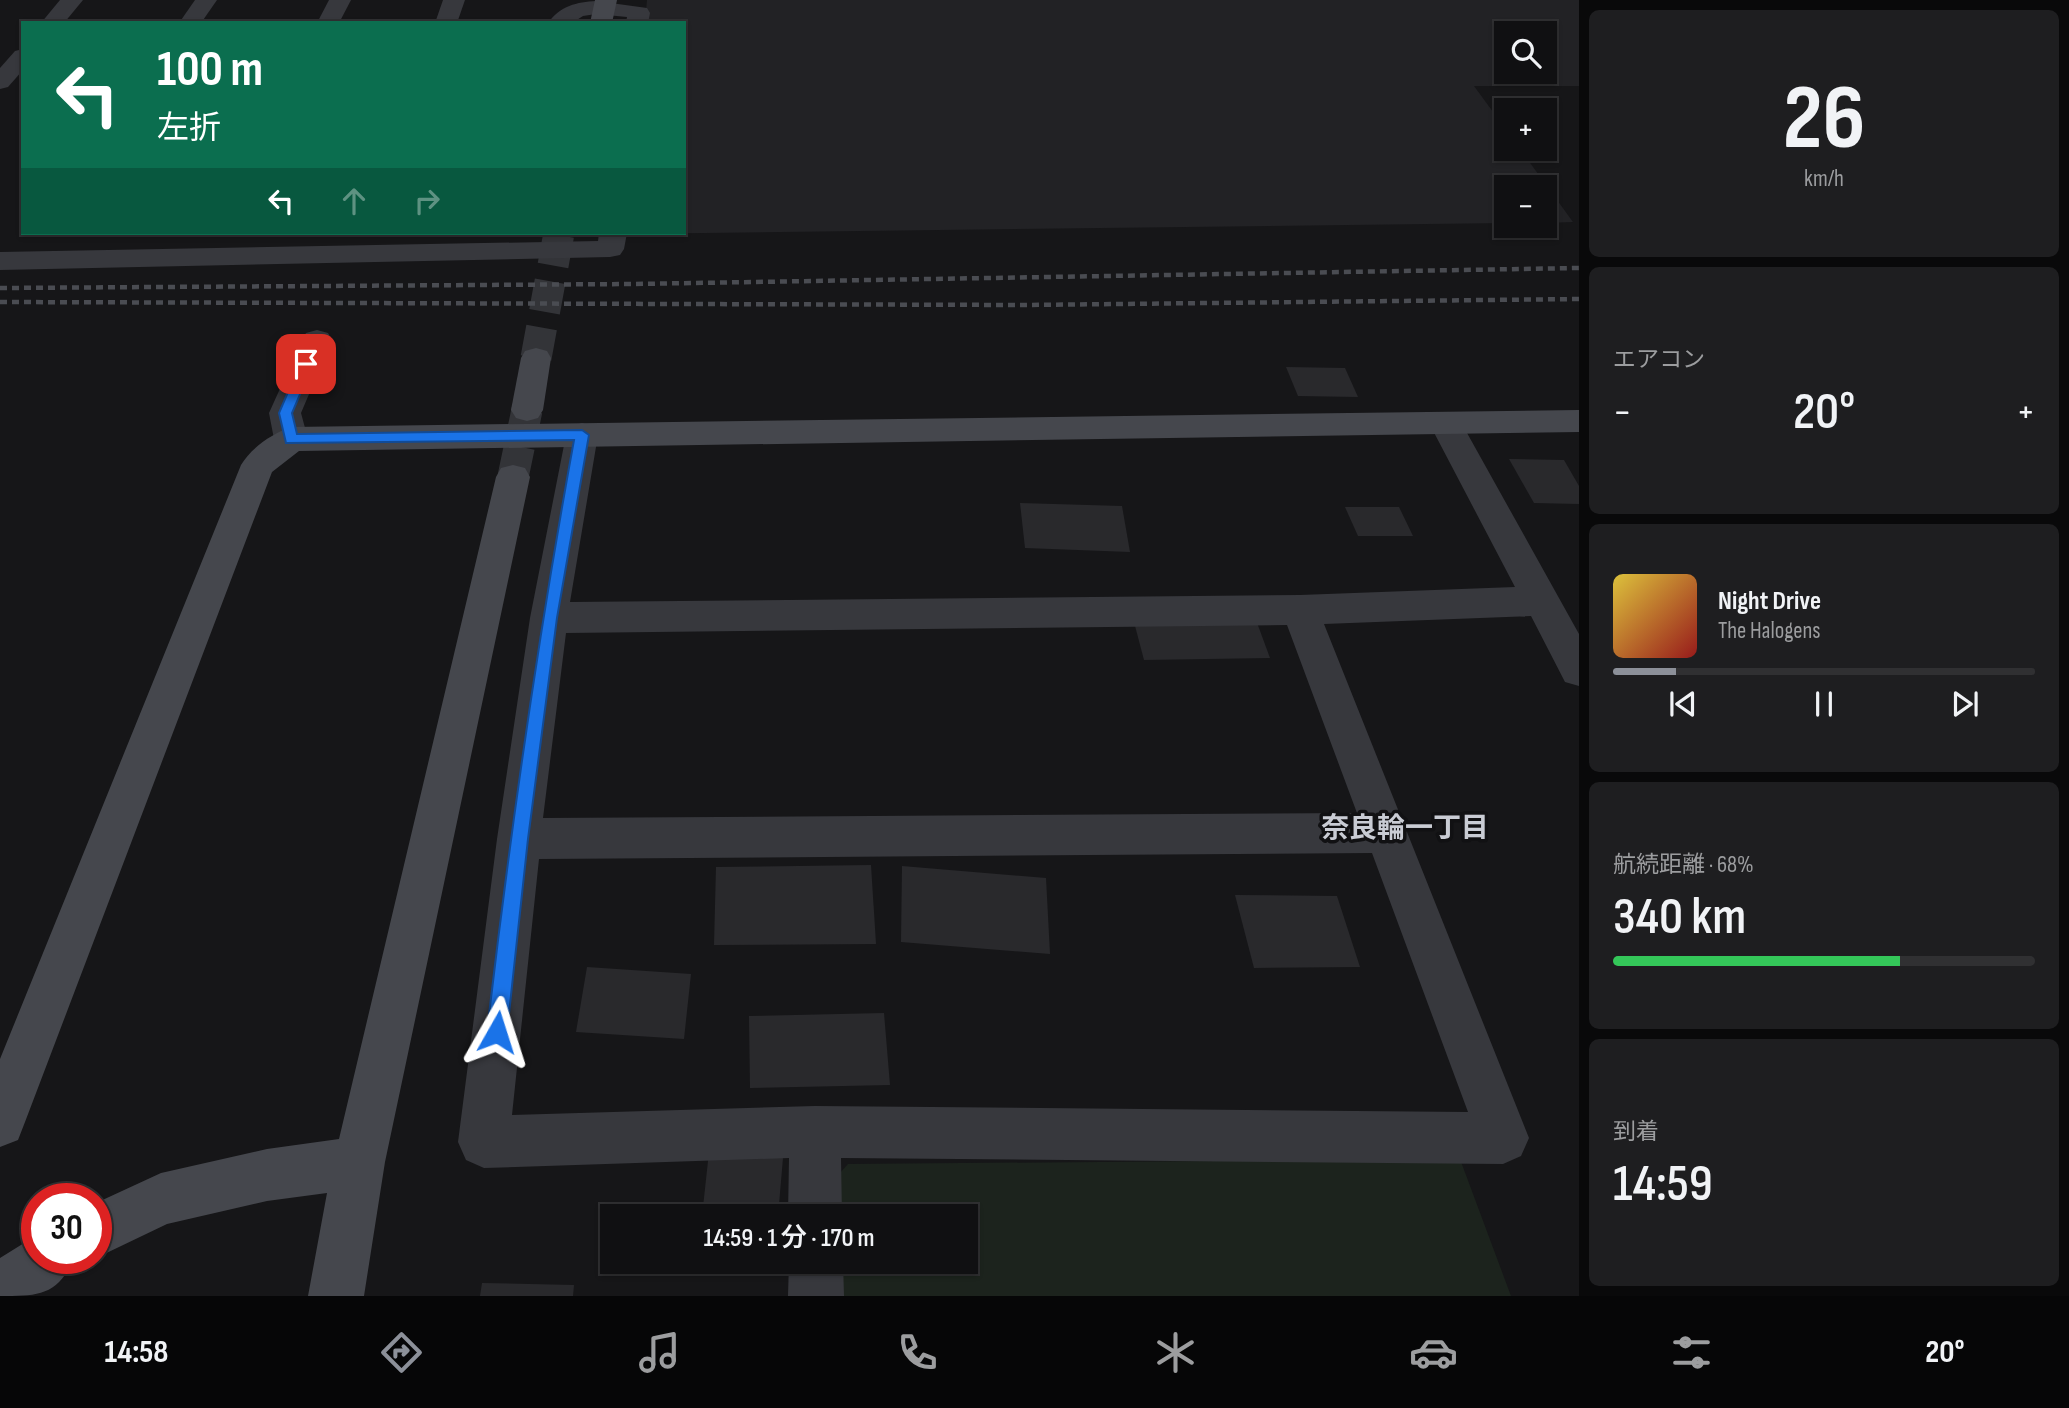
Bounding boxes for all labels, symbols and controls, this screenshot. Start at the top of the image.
map controls [1494,21,1557,238]
button: search [1494,21,1557,84]
text: 100 m [157,41,263,100]
icon: left [42,49,133,140]
text: 26 [1783,65,1865,174]
button: + [1494,98,1557,161]
text: 左折 [157,109,221,148]
text: km/h [1804,165,1844,193]
button: − [1494,175,1557,238]
icon: left [262,182,300,220]
icon: ahead [335,182,373,220]
icon: right [408,182,446,220]
pin [276,334,336,394]
icon: arrive [287,345,325,383]
text: エアコン [1613,346,1705,374]
text: 20° [1793,381,1855,444]
text: − [1613,390,1632,435]
text: + [2016,390,2035,435]
text: Night Drive [1718,586,1821,617]
text: The Halogens [1718,617,1821,645]
icon: previous [1664,685,1702,723]
icon: pause [1805,685,1843,723]
icon: next [1946,685,1984,723]
district label: 奈良輪一丁目 [1321,812,1489,845]
text: 航続距離 · 68% [1613,851,1754,879]
text: 340 km [1613,886,1746,949]
position arrow [460,995,534,1069]
text: 到着 [1613,1118,1659,1146]
text: 14:59 [1613,1153,1713,1216]
speed limit sign: 30 [21,1183,112,1274]
text: 14:59 · 1 分 · 170 m [703,1223,875,1254]
icon: directions [377,1328,426,1377]
icon: music [635,1328,684,1377]
icon: phone [893,1328,942,1377]
icon: climate [1151,1328,1200,1377]
icon: car [1409,1328,1458,1377]
icon: filters [1667,1328,1716,1377]
text: 14:58 [104,1333,168,1372]
text: 20° [1925,1333,1964,1372]

